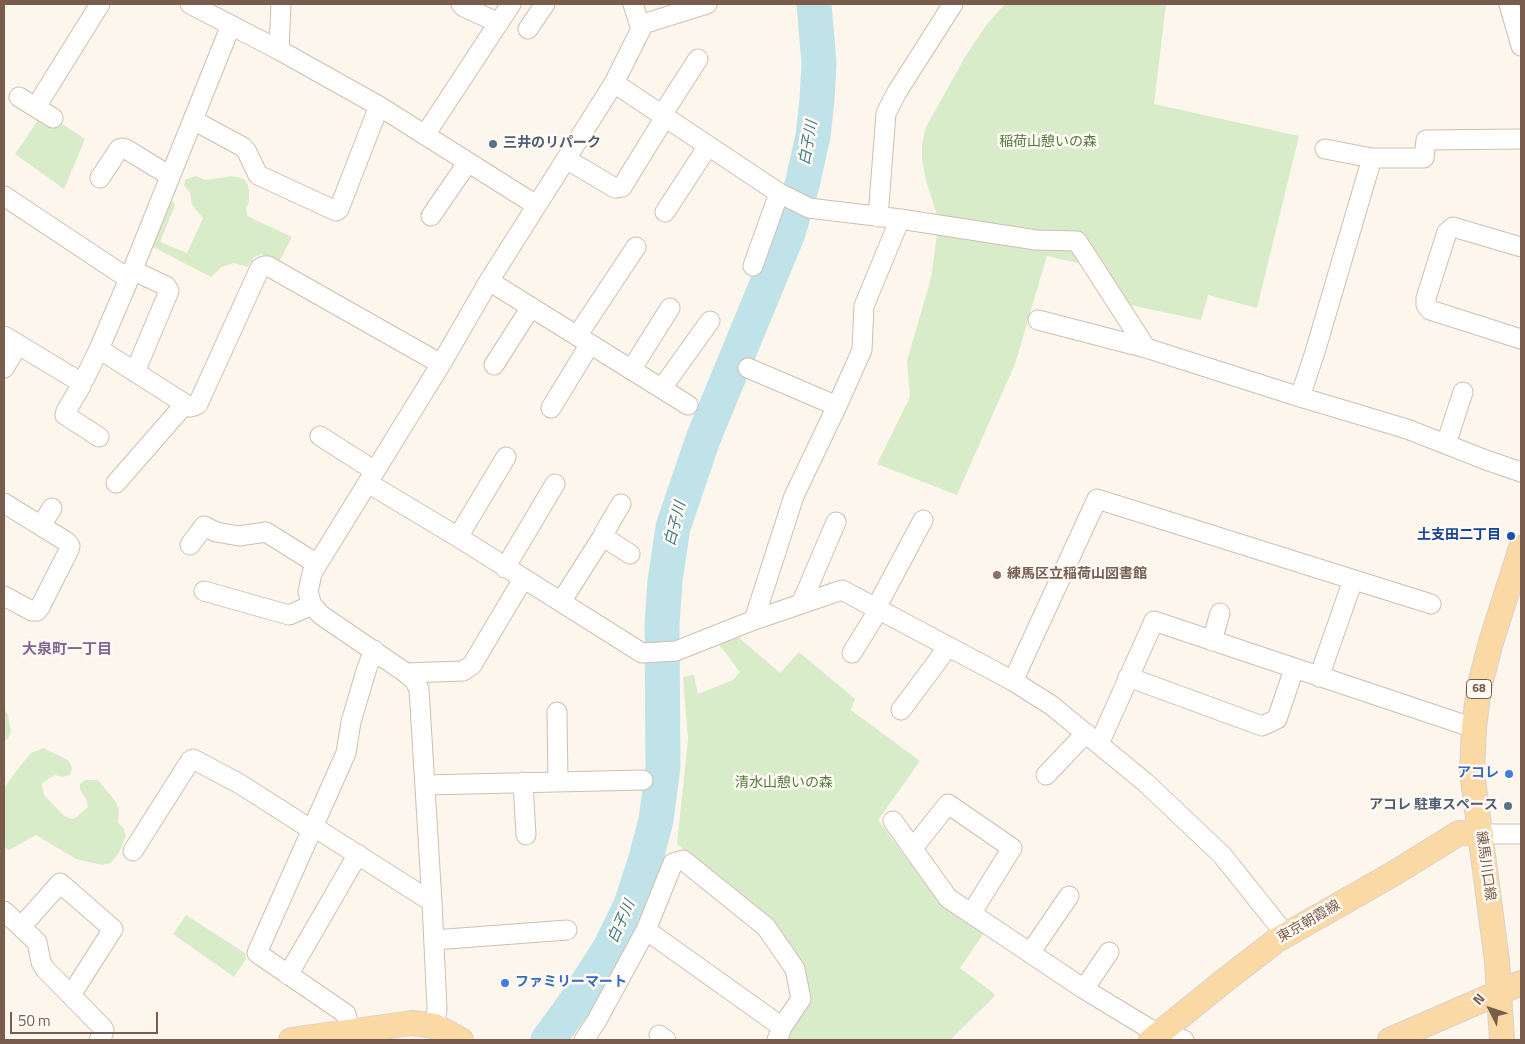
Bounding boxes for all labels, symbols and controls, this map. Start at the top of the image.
water label: 白子川 [796,119,822,167]
park label: 稲荷山憩いの森 [999,135,1097,151]
place label: 三井のリパーク [503,136,601,152]
marker: 三井のリパーク [487,138,499,150]
water label: 白子川 [662,500,690,548]
place label: 土支田二丁目 [1417,528,1501,544]
marker: 土支田二丁目 [1505,530,1517,542]
place label: 練馬区立稲荷山図書館 [1007,567,1147,583]
marker: 練馬区立稲荷山図書館 [991,569,1003,581]
district label: 大泉町一丁目 [22,641,112,659]
road number: 68 [1466,680,1492,699]
place label: アコレ [1457,766,1499,782]
marker: アコレ [1503,768,1515,780]
park label: 清水山憩いの森 [735,776,833,792]
place label: アコレ 駐車スペース [1369,798,1498,814]
marker: アコレ 駐車スペース [1502,800,1514,812]
street label: 練馬川口線 [1472,830,1498,902]
street label: 東京朝霞線 [1274,897,1344,947]
water label: 白子川 [605,898,639,946]
place label: ファミリーマート [515,975,627,991]
marker: ファミリーマート [499,977,511,989]
north arrow [1465,984,1515,1034]
text: N [1467,988,1489,1009]
scale bar [12,1002,160,1034]
text: 50 m [18,1009,51,1032]

